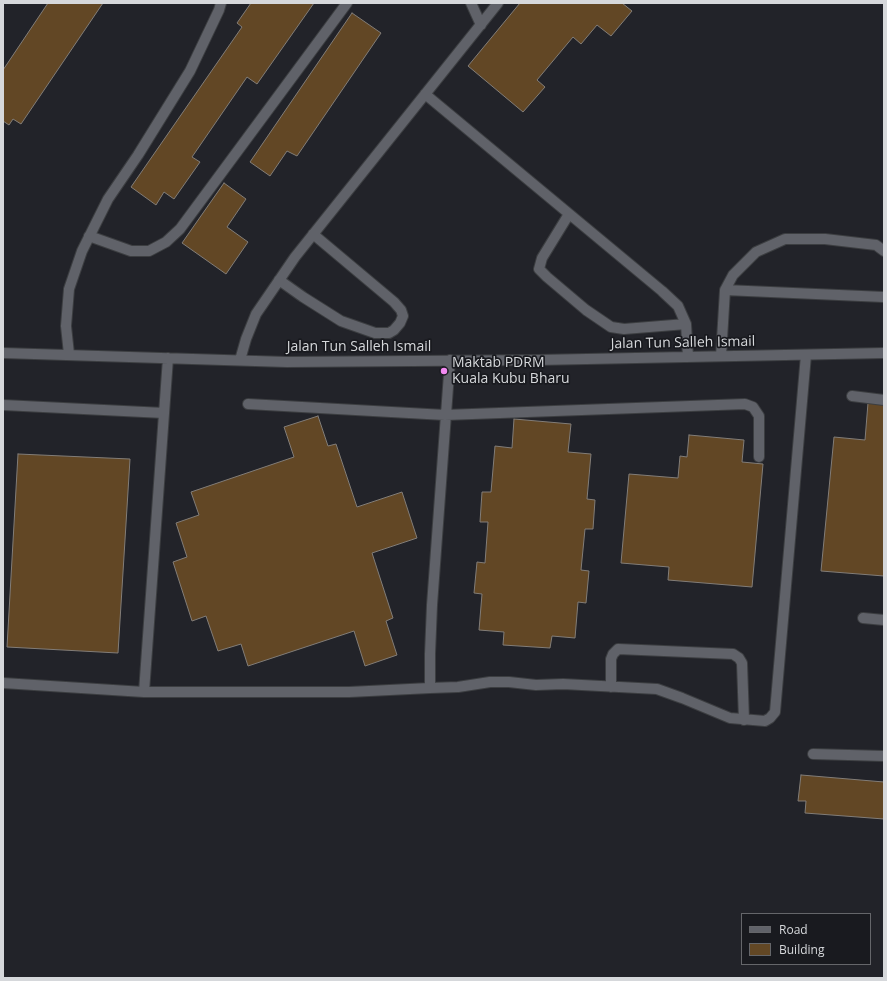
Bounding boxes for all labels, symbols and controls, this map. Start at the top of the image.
street label: Jalan Tun Salleh Ismail [611,333,755,353]
street label: Jalan Tun Salleh Ismail [287,339,431,355]
place label: Maktab PDRM Kuala Kubu Bharu [452,355,570,388]
marker: Maktab PDRM Kuala Kubu Bharu [439,366,449,376]
legend [741,913,871,965]
text: Road [779,921,808,938]
text: Building [779,941,824,958]

